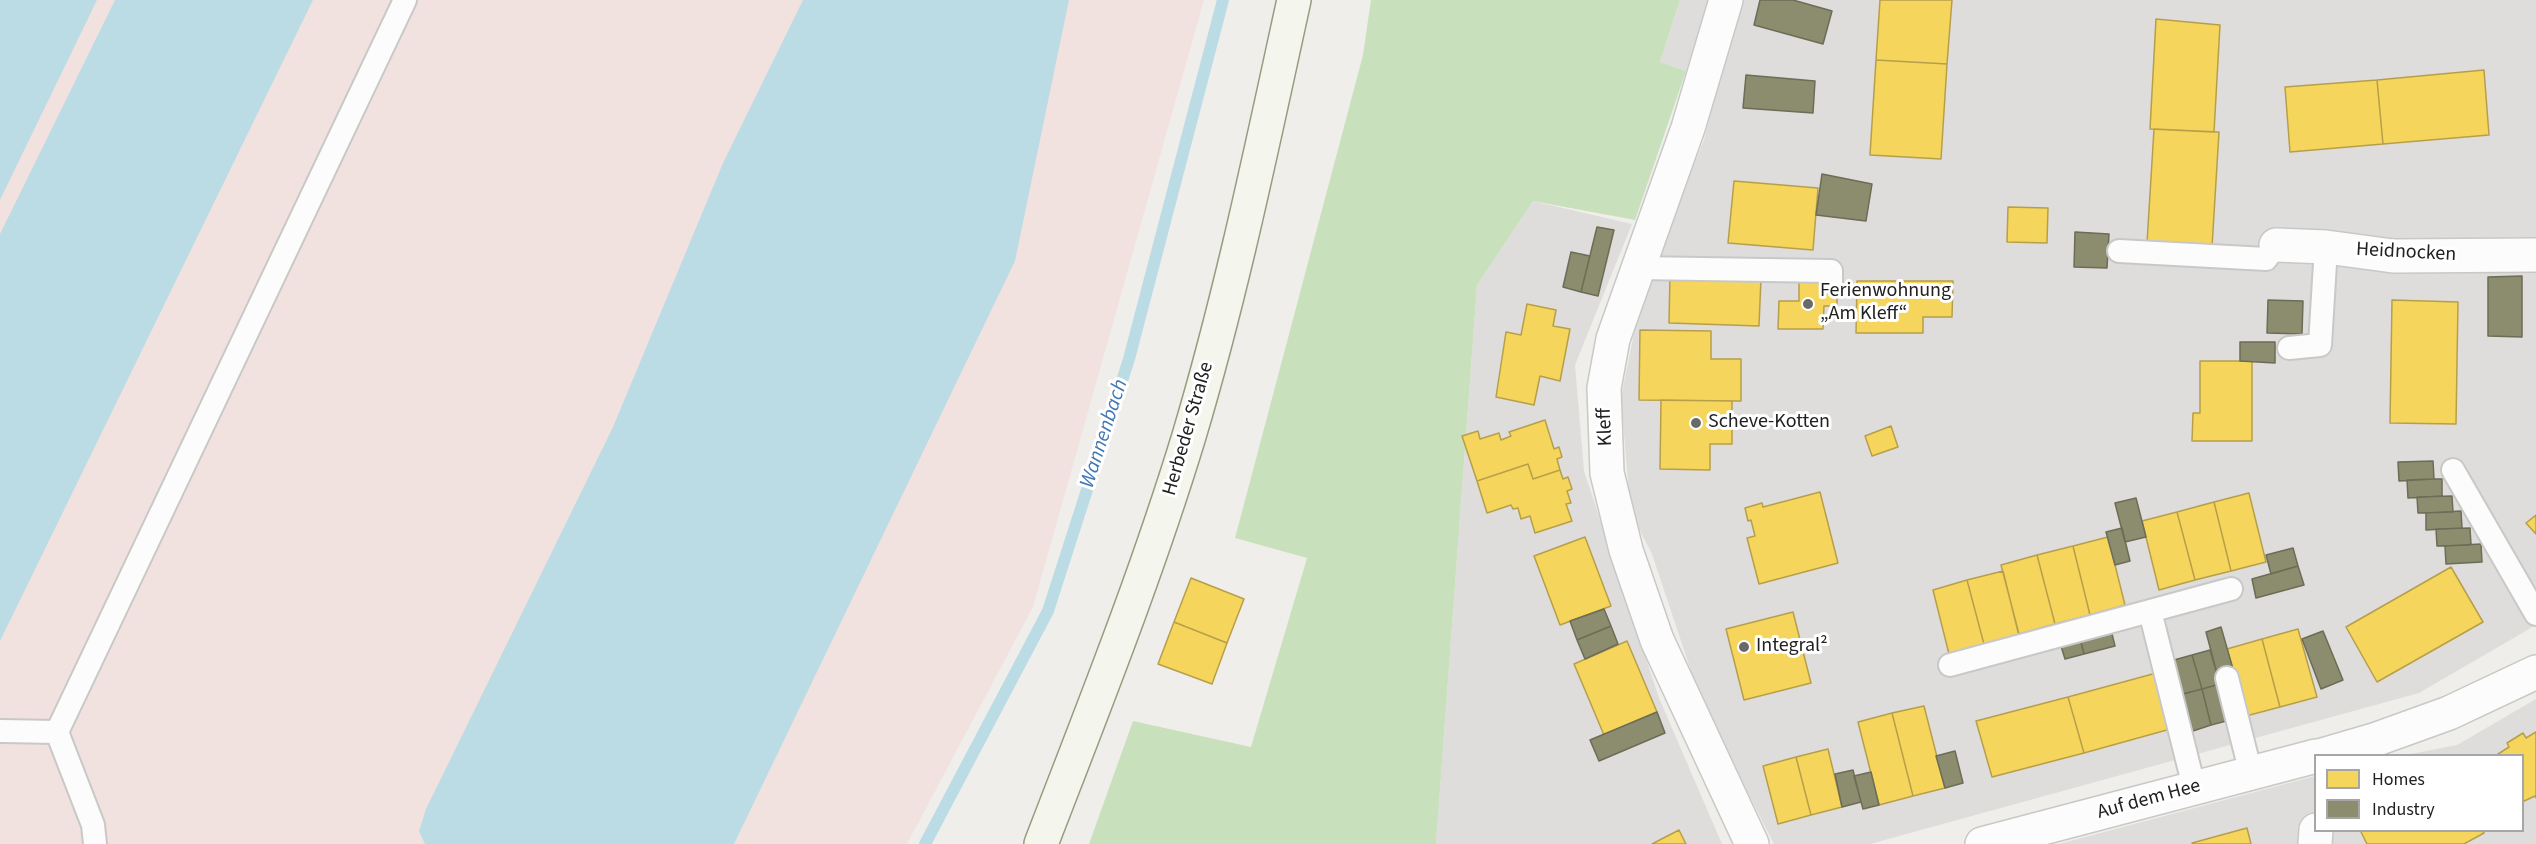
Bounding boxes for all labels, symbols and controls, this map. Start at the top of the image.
street label: Heidnocken [2355,238,2457,268]
place label: Ferienwohnung „Am Kleff“ [1820,280,1951,327]
marker: Ferienwohnung „Am Kleff“ [1801,297,1815,311]
street label: Herbeder Straße [1158,359,1220,499]
water label: Wannenbach [1076,376,1134,492]
street label: Kleff [1593,408,1619,446]
place label: Scheve-Kotten [1708,411,1830,435]
marker: Scheve-Kotten [1689,416,1703,430]
place label: Integral² [1756,635,1827,659]
marker: Integral² [1737,640,1751,654]
legend [2314,754,2524,832]
text: Homes [2372,767,2425,792]
street label: Auf dem Hee [2095,775,2203,825]
text: Industry [2372,797,2435,822]

